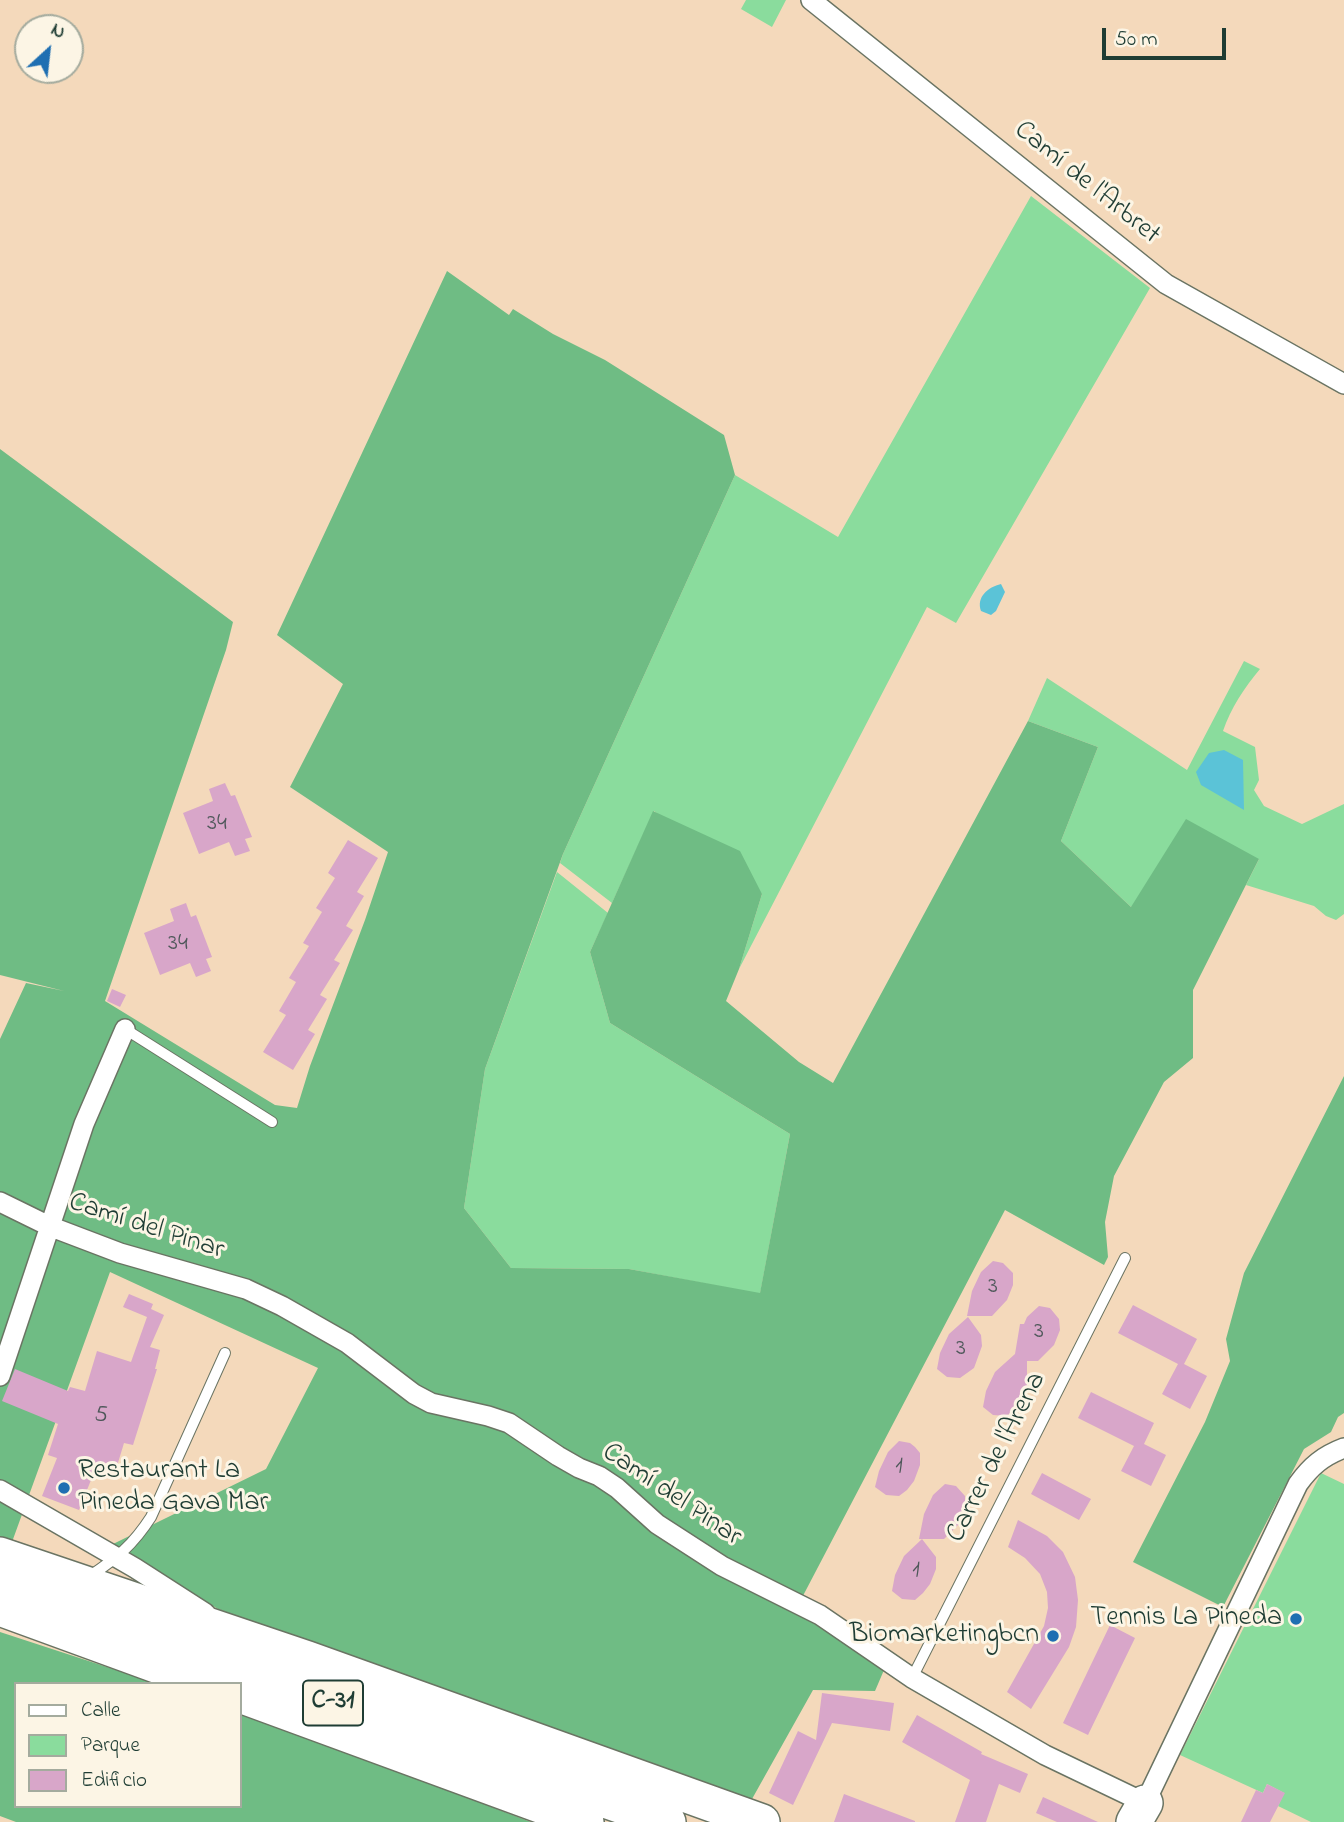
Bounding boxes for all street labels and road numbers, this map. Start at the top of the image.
street label: Camí de l'Arbret [1006,115,1166,253]
street label: Camí del Pinar [64,1187,228,1269]
street label: Carrer de l'Arena [941,1367,1055,1549]
street label: Camí del Pinar [595,1437,747,1555]
road number: C-31 [303,1680,363,1726]

